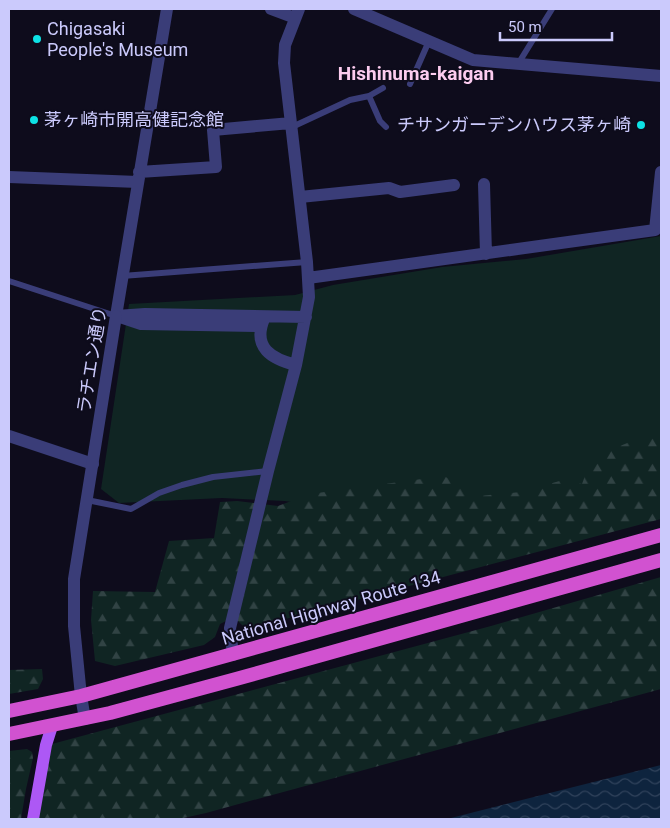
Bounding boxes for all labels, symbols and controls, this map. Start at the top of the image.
scale bar [500,10,612,42]
place label: Chigasaki People's Museum [47,18,188,60]
text: 50 m [508,18,542,36]
marker: Chigasaki People's Museum [31,33,43,45]
district label: Hishinuma-kaigan [338,62,494,85]
place label: 茅ヶ崎市開高健記念館 [44,109,224,130]
marker: 茅ヶ崎市開高健記念館 [28,114,40,126]
place label: チサンガーデンハウス茅ヶ崎 [397,114,631,135]
marker: チサンガーデンハウス茅ヶ崎 [635,119,647,131]
street label: ラチエン通り [73,305,110,415]
street label: National Highway Route 134 [219,566,443,649]

